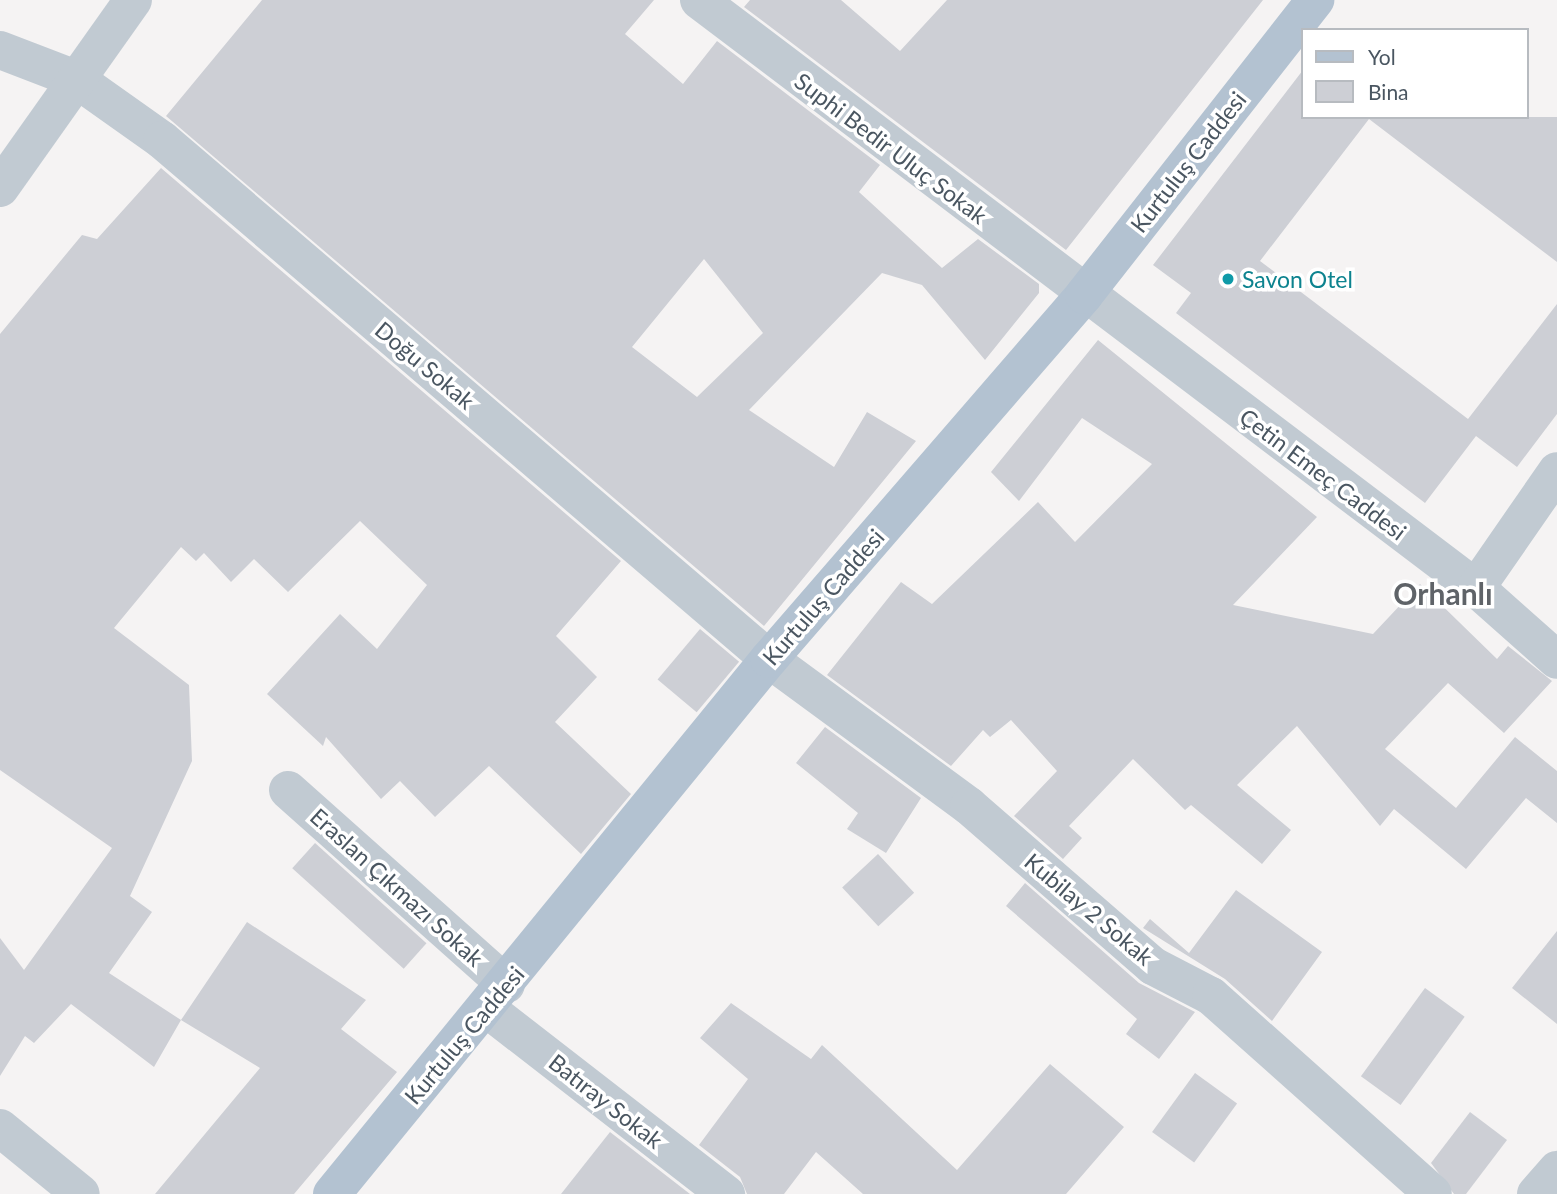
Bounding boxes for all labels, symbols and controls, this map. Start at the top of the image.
legend [1302,28,1529,119]
text: Yol [1368,44,1396,69]
street label: Suphi Bedir Uluç Sokak [789,67,993,229]
text: Bina [1368,79,1409,104]
street label: Kurtuluş Caddesi [1124,86,1252,238]
place label: Savon Otel [1242,265,1353,293]
marker: Savon Otel [1220,271,1236,287]
street label: Doğu Sokak [370,315,480,415]
street label: Çetin Emeç Caddesi [1234,402,1412,546]
street label: Kurtuluş Caddesi [756,523,890,671]
district label: Orhanlı [1393,575,1493,611]
street label: Eraslan Çıkmazı Sokak [305,802,489,972]
street label: Kubilay 2 Sokak [1019,847,1159,971]
street label: Kurtuluş Caddesi [398,961,530,1109]
street label: Batıray Sokak [543,1048,669,1154]

